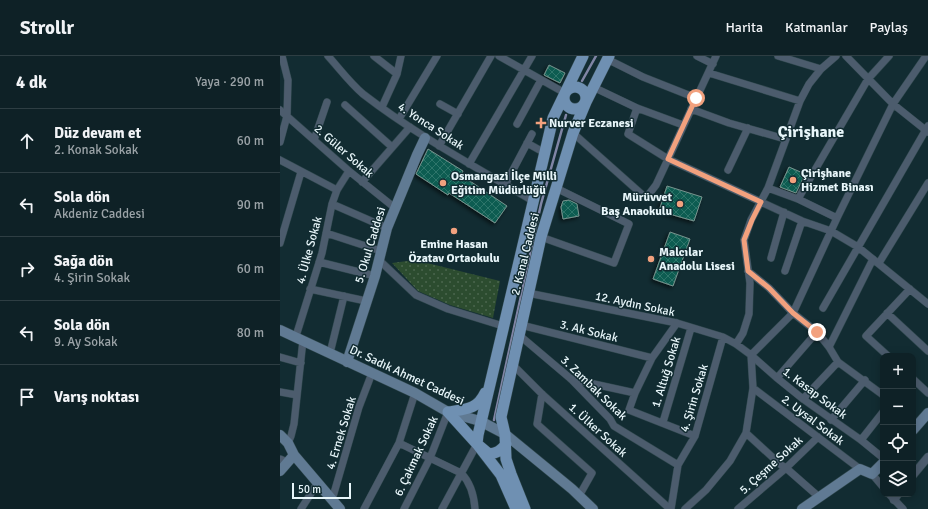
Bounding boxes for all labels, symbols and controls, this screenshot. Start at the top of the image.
text: Strollr [20,16,74,40]
text: Harita [725,19,763,36]
text: Katmanlar [785,19,848,36]
text: Paylaş [870,19,908,36]
text: 4 dk [16,72,47,93]
text: Yaya · 290 m [195,74,264,90]
route start [687,89,705,107]
street label: 4. Yonca Sokak [395,99,467,153]
place label: Nurver Eczanesi [549,116,634,131]
marker: Nurver Eczanesi [536,118,546,128]
street label: 2. Güler Sokak [311,121,377,181]
district label: Çirişhane [778,122,844,142]
text: Düz devam et [54,124,141,142]
icon: ahead [16,130,38,152]
text: 60 m [237,133,264,149]
text: 2. Konak Sokak [54,142,138,158]
place label: Çirişhane Hizmet Binası [801,166,874,195]
place label: Osmangazi İlçe Milli Eğitim Müdürlüğü [451,169,557,198]
marker: Çirişhane Hizmet Binası [788,175,798,185]
marker: Osmangazi İlçe Milli Eğitim Müdürlüğü [438,178,448,188]
text: Sola dön [54,188,110,206]
place label: Mürüvvet Baş Anaokulu [601,190,673,219]
icon: left [16,194,38,216]
text: 90 m [237,197,264,213]
marker: Mürüvvet Baş Anaokulu [675,199,685,209]
street label: 5. Okul Caddesi [352,205,389,285]
text: Akdeniz Caddesi [54,206,145,222]
street label: 2. Kanal Caddesi [508,211,543,297]
street label: 4. Ülke Sokak [293,215,326,286]
marker: Emine Hasan Özatav Ortaokulu [449,226,459,236]
place label: Emine Hasan Özatav Ortaokulu [408,237,500,266]
place label: Malcılar Anadolu Lisesi [659,245,735,274]
text: Sağa dön [54,252,113,270]
marker: Malcılar Anadolu Lisesi [646,254,656,264]
icon: right [16,258,38,280]
text: 60 m [237,261,264,277]
text: 4. Şirin Sokak [54,270,130,286]
street label: 12. Aydın Sokak [594,289,676,320]
text: Sola dön [54,316,110,334]
street label: 3. Ak Sokak [558,317,619,346]
icon: left [16,322,38,344]
route end [808,323,826,341]
text: 80 m [237,325,264,341]
text: 9. Ay Sokak [54,334,118,350]
street label: 1. Altuğ Sokak [649,335,684,410]
street label: Dr. Sadık Ahmet Caddesi [347,342,467,409]
street label: 3. Zambak Sokak [557,353,630,424]
map controls [880,353,916,497]
button: + [880,353,916,389]
street label: 4. Şirin Sokak [677,362,712,434]
street label: 1. Kasap Sokak [779,364,850,423]
icon: arrive [16,386,38,408]
text: Varış noktası [54,388,139,406]
button: − [880,389,916,425]
street label: 2. Uysal Sokak [778,392,847,449]
street label: 4. Ernek Sokak [323,395,360,472]
street label: 1. Ülker Sokak [565,400,630,461]
street label: 6. Çakmak Sokak [391,414,442,499]
button: locate [880,425,916,461]
street label: 5. Çeşme Sokak [737,433,806,498]
button: layers [880,461,916,497]
scale bar [292,481,351,500]
text: 50 m [298,483,321,496]

